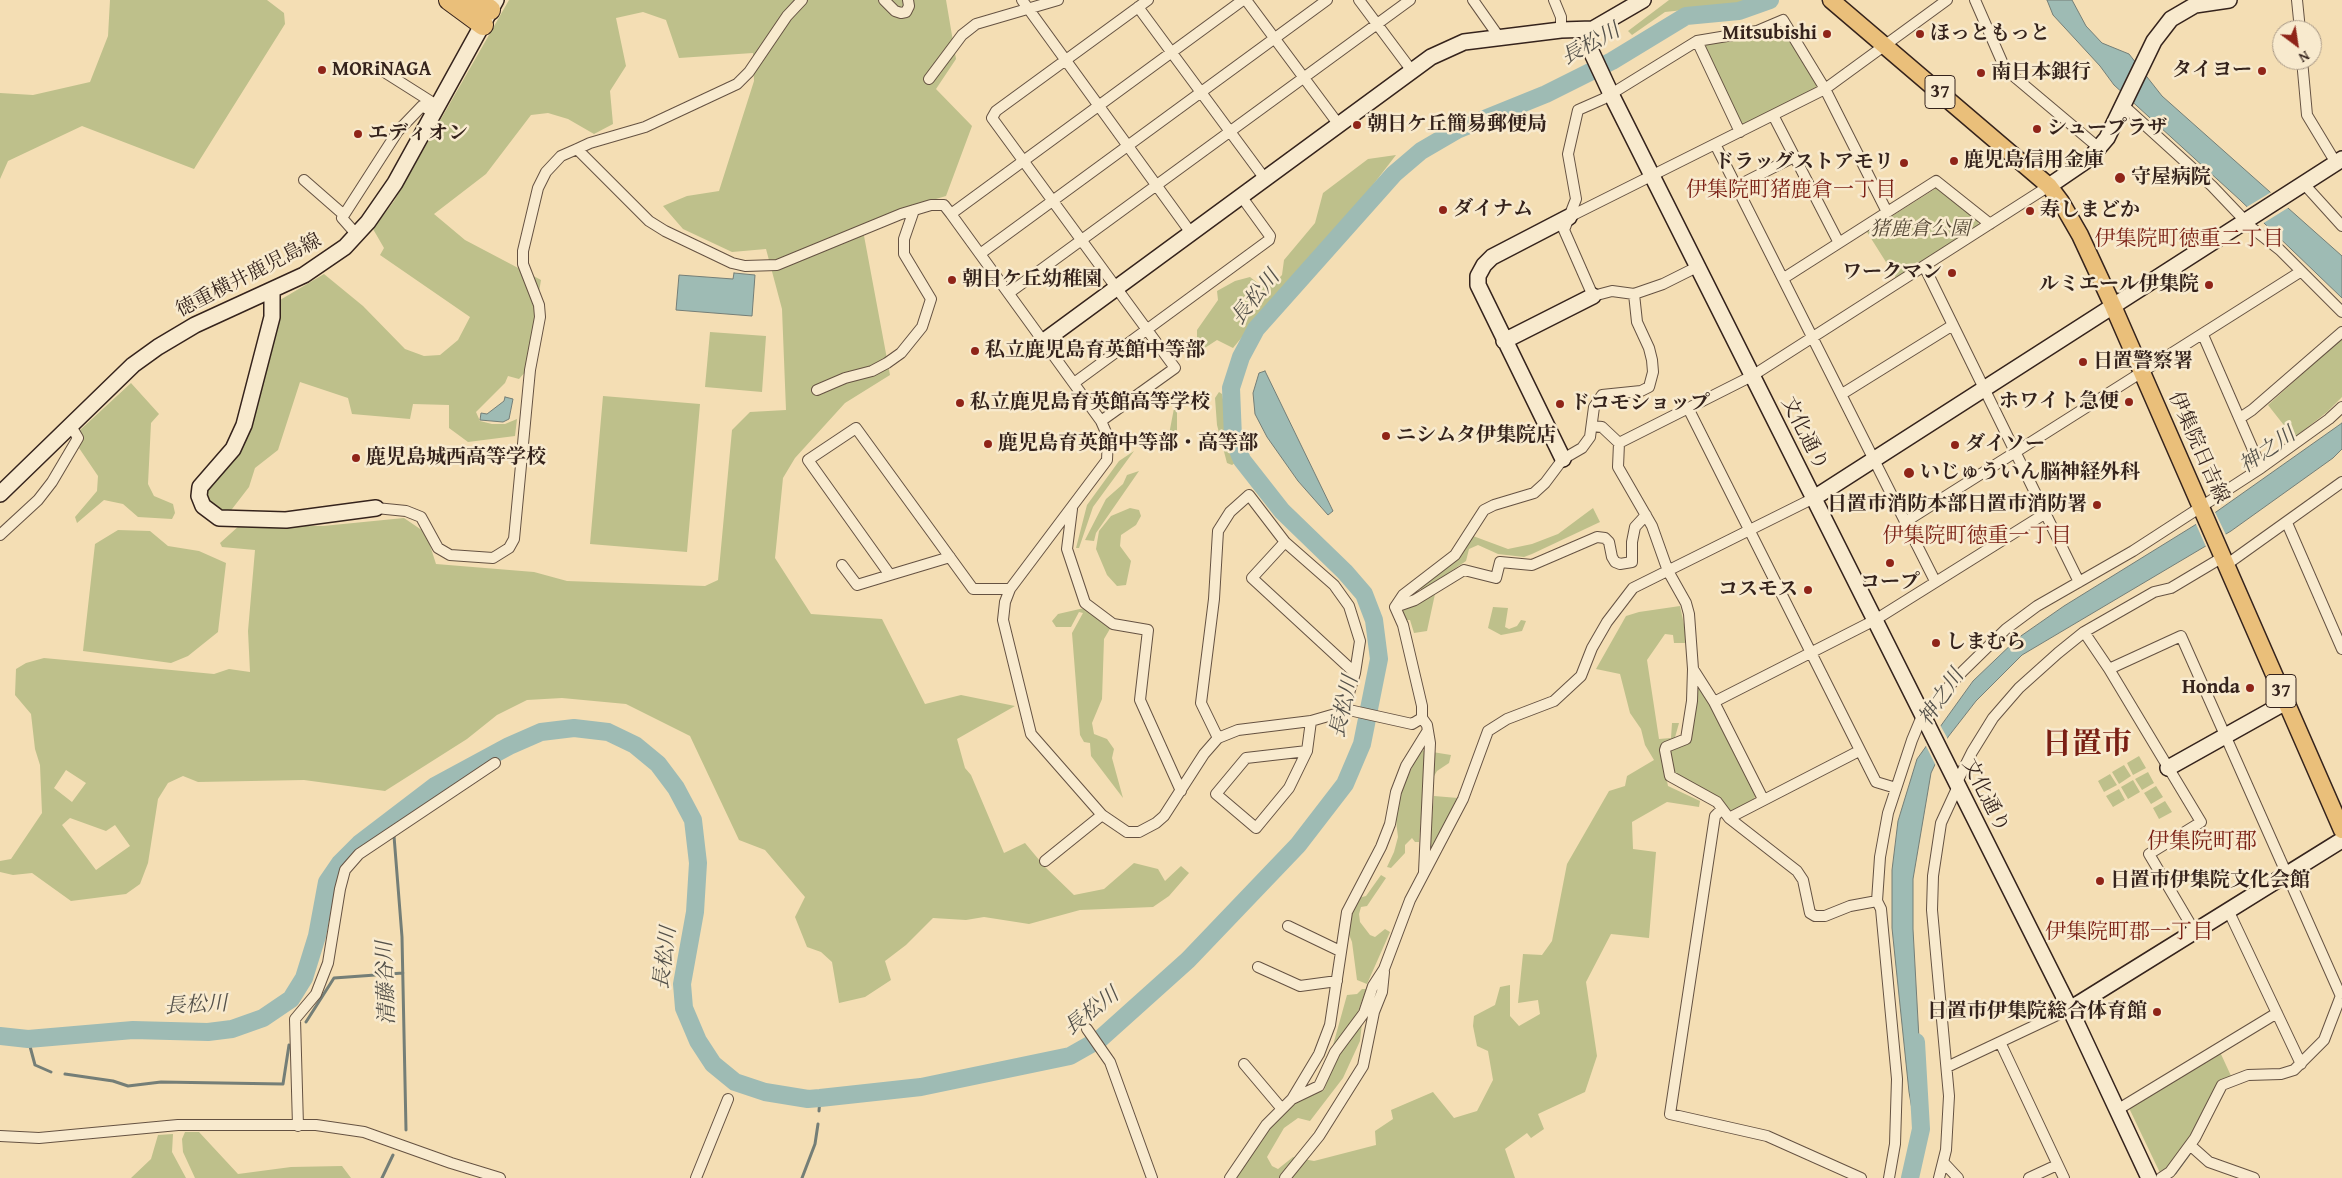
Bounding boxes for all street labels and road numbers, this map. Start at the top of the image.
road number: 37 [1925,75,1955,108]
street label: 徳重横井鹿児島線 [172,229,326,323]
street label: 伊集院日吉線 [2163,388,2233,508]
street label: 文化通り [1775,393,1833,475]
road number: 37 [2266,674,2296,708]
street label: 文化通り [1956,755,2014,837]

